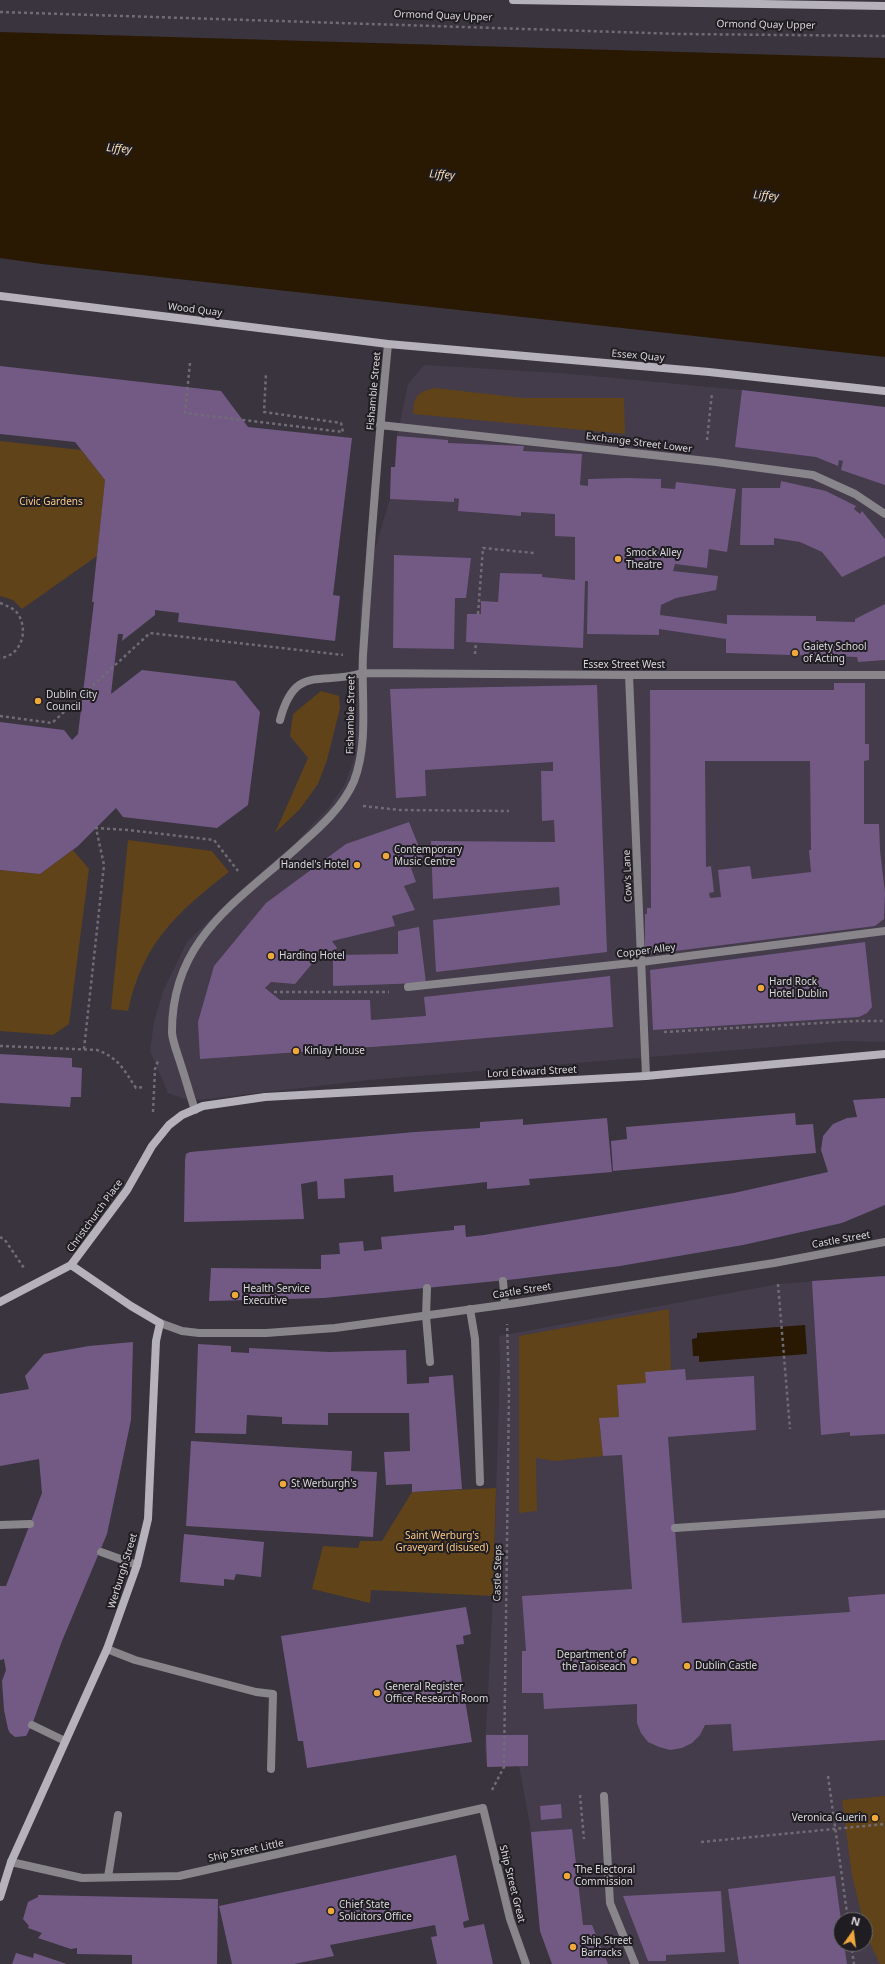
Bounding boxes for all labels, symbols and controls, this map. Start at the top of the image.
street label: Ormond Quay Upper [393,8,493,24]
street label: Ormond Quay Upper [716,18,816,32]
water label: Liffey [106,141,132,157]
water label: Liffey [429,168,455,182]
water label: Liffey [753,189,779,203]
street label: Wood Quay [167,301,223,319]
street label: Essex Quay [611,348,665,364]
street label: Fishamble Street [365,351,383,431]
street label: Exchange Street Lower [585,431,693,455]
park label: Civic Gardens [19,496,83,508]
place label: Smock Alley Theatre [626,547,682,570]
marker: Smock Alley Theatre [613,554,623,564]
place label: Gaiety School of Acting [803,641,867,664]
marker: Gaiety School of Acting [790,648,800,658]
street label: Essex Street West [583,659,665,671]
street label: Fishamble Street [344,676,358,754]
place label: Dublin City Council [46,689,97,712]
marker: Dublin City Council [33,696,43,706]
place label: Contemporary Music Centre [394,844,462,868]
street label: Cow's Lane [621,850,635,902]
marker: Contemporary Music Centre [381,851,391,861]
place label: Handel's Hotel [281,859,349,871]
marker: Handel's Hotel [352,860,362,870]
street label: Copper Alley [616,941,676,961]
place label: Harding Hotel [279,950,345,962]
marker: Harding Hotel [266,951,276,961]
place label: Hard Rock Hotel Dublin [769,976,828,1000]
marker: Hard Rock Hotel Dublin [756,983,766,993]
place label: Kinlay House [304,1045,365,1057]
marker: Kinlay House [291,1046,301,1056]
street label: Lord Edward Street [487,1064,577,1080]
street label: Christchurch Place [65,1177,125,1255]
street label: Castle Street [811,1229,871,1251]
street label: Castle Street [492,1280,552,1302]
place label: Health Service Executive [243,1283,310,1306]
marker: Health Service Executive [230,1290,240,1300]
place label: St Werburgh's [291,1478,357,1490]
marker: St Werburgh's [278,1479,288,1489]
park label: Saint Werburg's Graveyard (disused) [395,1530,489,1554]
street label: Werburgh Street [106,1532,140,1610]
street label: Castle Steps [492,1544,504,1602]
place label: Department of the Taoiseach [557,1649,626,1672]
marker: Department of the Taoiseach [629,1656,639,1666]
place label: Dublin Castle [695,1660,757,1672]
marker: Dublin Castle [682,1661,692,1671]
place label: General Register Office Research Room [385,1681,488,1704]
marker: General Register Office Research Room [372,1688,382,1698]
place label: Veronica Guerin [792,1812,867,1824]
marker: Veronica Guerin [870,1813,880,1823]
street label: Ship Street Little [207,1837,285,1865]
street label: Ship Street Great [497,1844,527,1924]
place label: The Electoral Commission [575,1864,635,1888]
marker: The Electoral Commission [562,1871,572,1881]
place label: Chief State Solicitors Office [339,1899,412,1922]
marker: Chief State Solicitors Office [326,1906,336,1916]
north arrow [833,1912,873,1952]
text: N [850,1912,862,1929]
place label: Ship Street Barracks [581,1935,632,1958]
marker: Ship Street Barracks [568,1942,578,1952]

